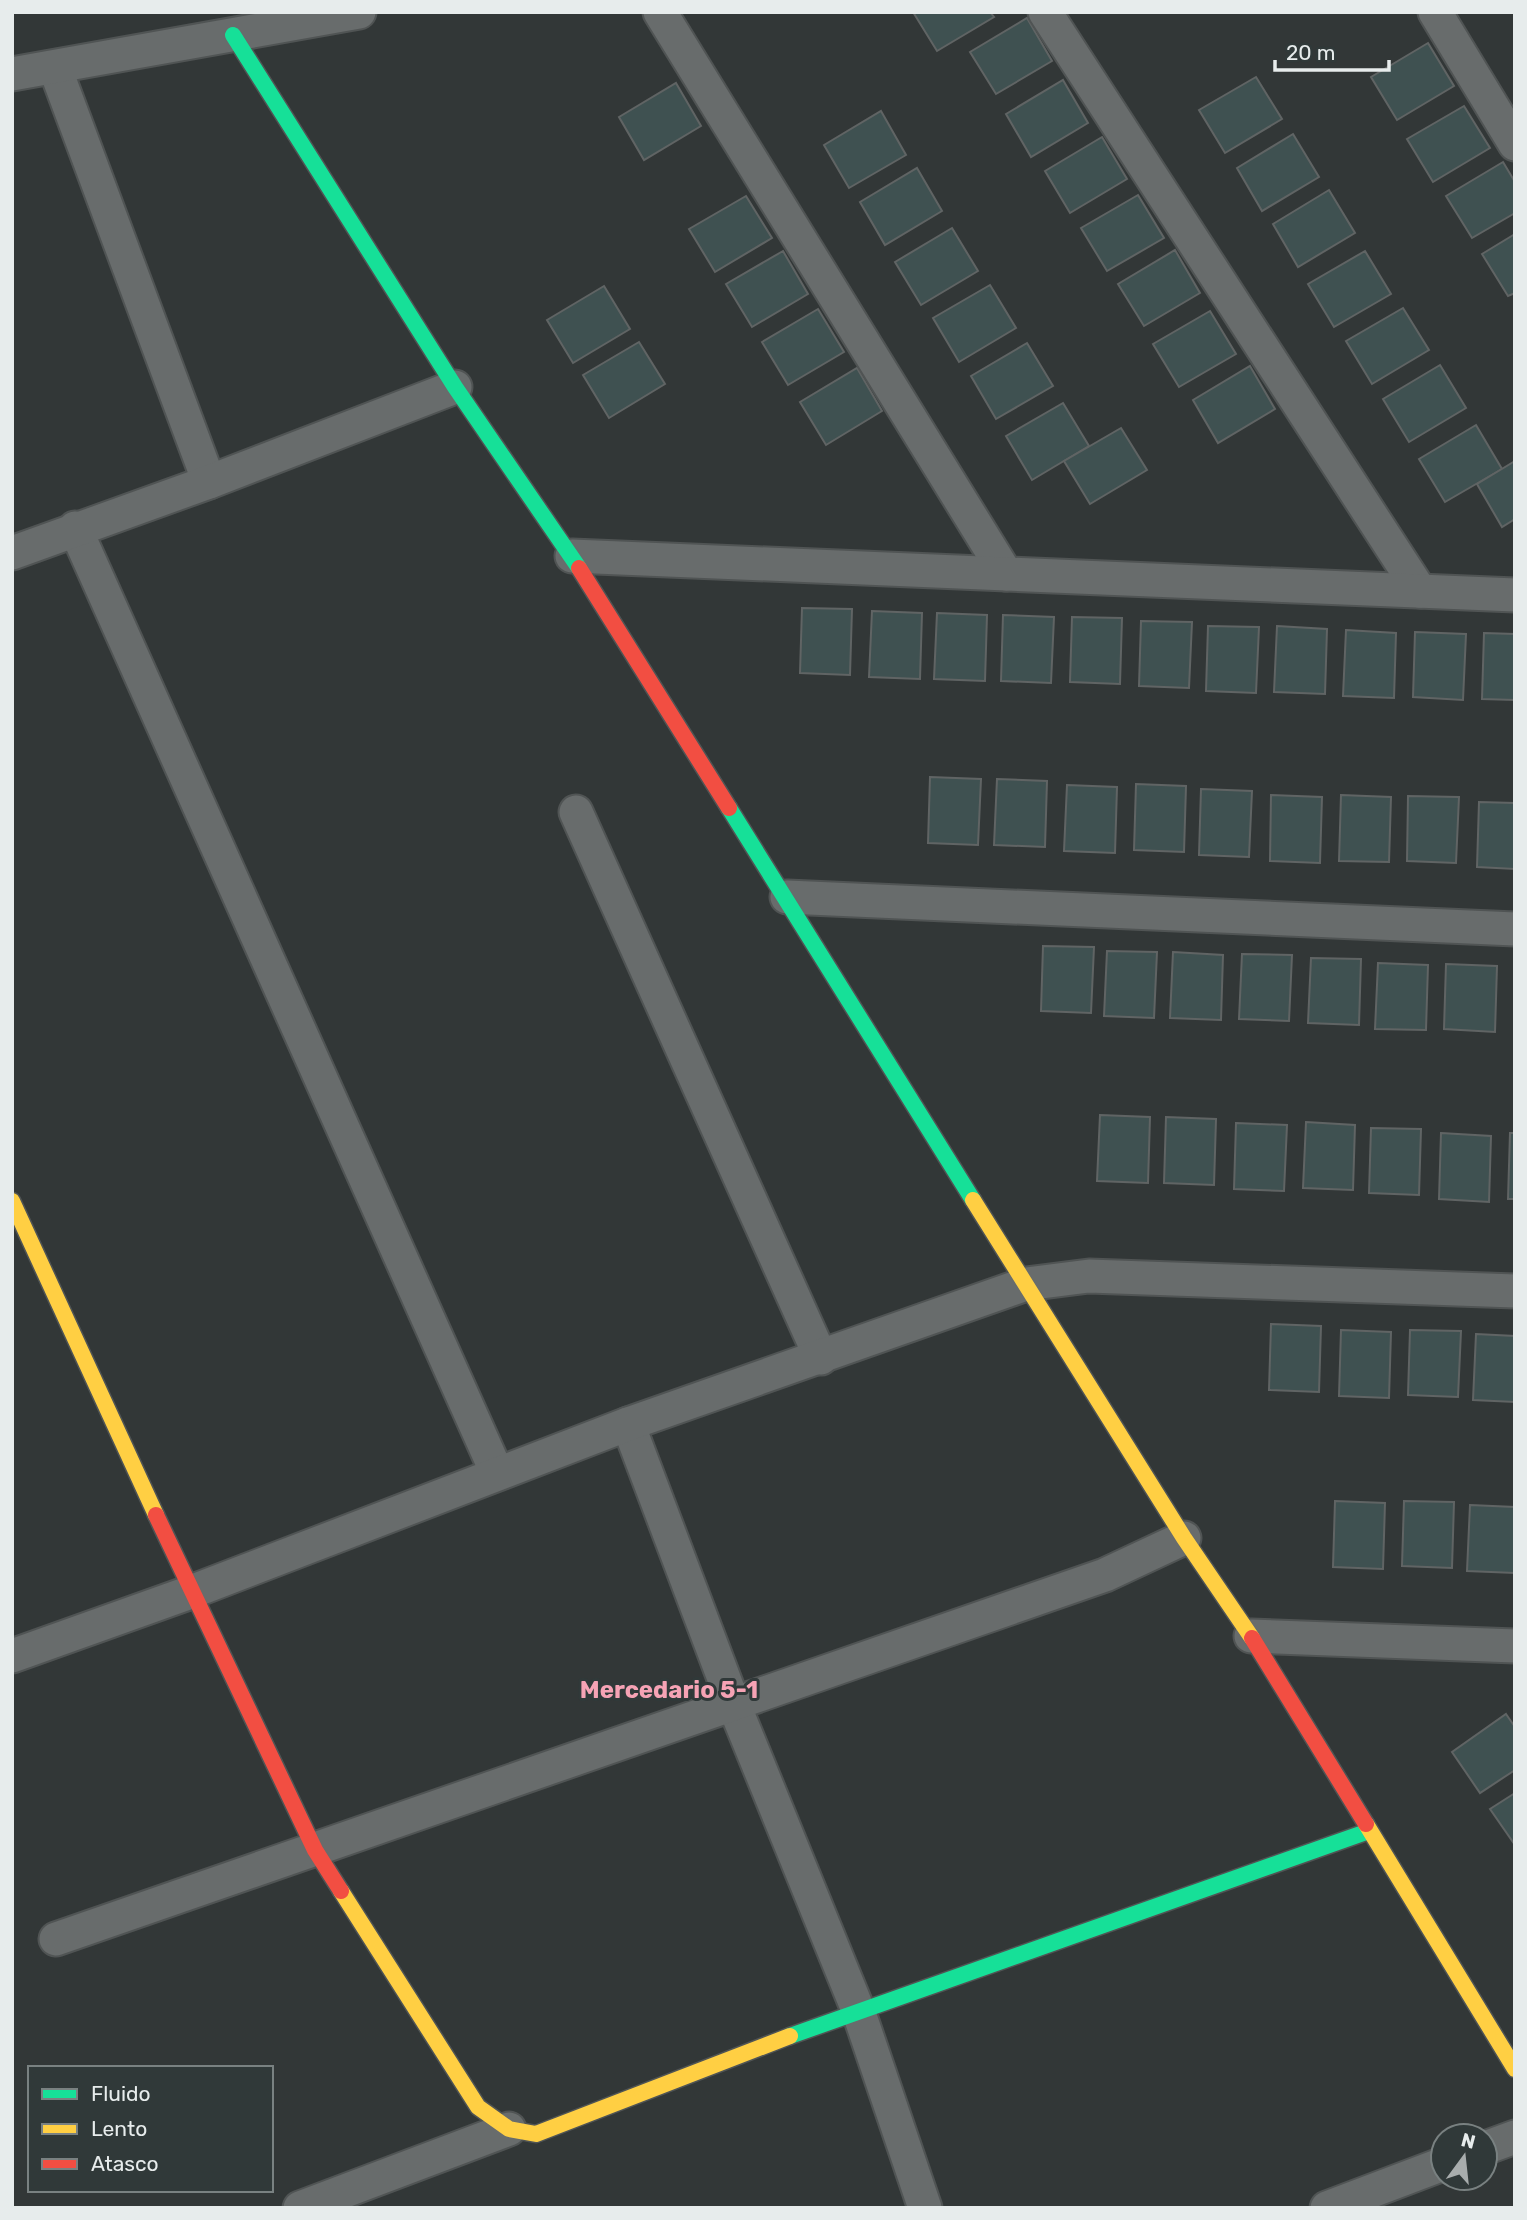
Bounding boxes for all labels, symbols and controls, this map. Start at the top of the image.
scale bar [1275,28,1389,72]
text: 20 m [1286,40,1335,65]
district label: Mercedario 5-1 [580,1676,758,1704]
legend [28,2066,273,2192]
text: Fluido [91,2081,151,2106]
text: Lento [91,2116,147,2141]
north arrow [1429,2122,1499,2192]
text: N [1459,2128,1478,2154]
text: Atasco [91,2151,159,2176]

